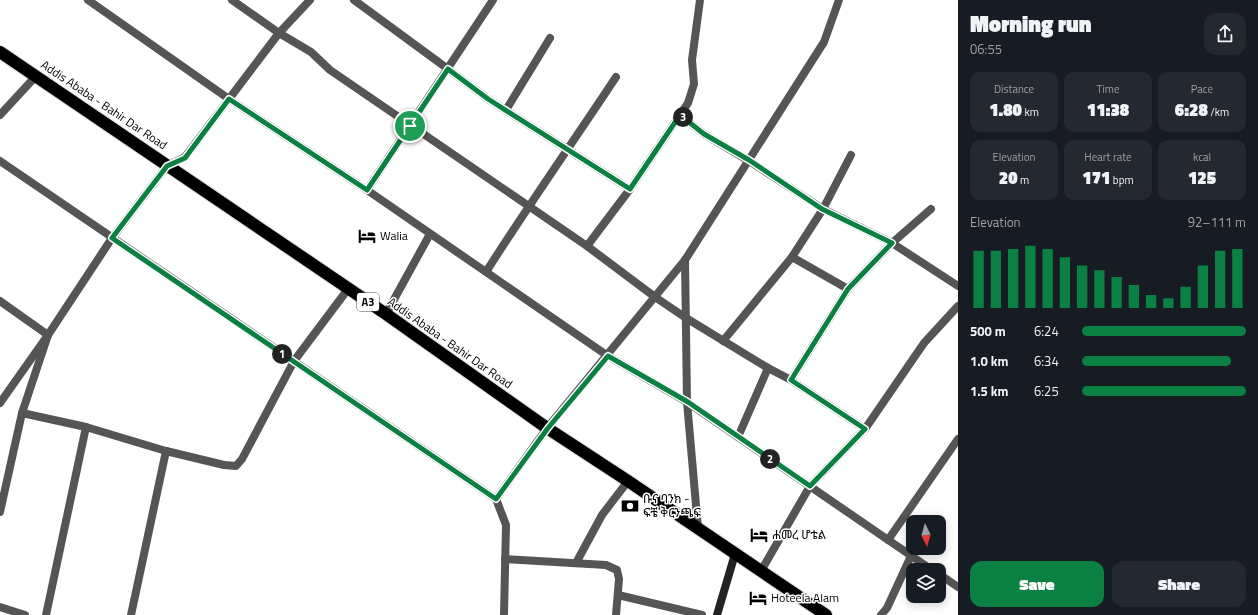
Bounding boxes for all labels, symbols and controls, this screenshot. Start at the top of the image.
text: Morning run [970,7,1092,41]
button: share [1204,13,1246,55]
text: 06:55 [970,39,1002,59]
street label: Addis Ababa - Bahir Dar Road [37,55,171,154]
text: Distance [994,81,1034,97]
text: Time [1097,81,1119,97]
text: Pace [1191,81,1213,97]
text: 1.80 [989,97,1022,123]
text: 11:38 [1087,97,1129,123]
text: 6:28 [1175,97,1208,123]
text: km [1022,104,1039,120]
text: /km [1208,104,1229,120]
pin: 3 [673,107,693,127]
pin [393,109,427,143]
text: 3 [680,109,686,125]
icon: arrive [399,115,421,137]
text: Elevation [993,149,1035,165]
text: Heart rate [1084,149,1132,165]
text: kcal [1193,149,1211,165]
text: 20 [999,165,1018,191]
text: 171 [1082,165,1110,191]
text: 125 [1188,165,1216,191]
text: m [1018,172,1029,188]
text: bpm [1110,172,1134,188]
text: Elevation [970,212,1021,232]
text: 92–111 m [1188,212,1246,232]
hotel icon: Walia [357,226,377,246]
place label: Walia [380,226,408,245]
street label: Addis Ababa - Bahir Dar Road [384,292,517,393]
road number: A3 [357,293,379,311]
text: 500 m [970,321,1006,341]
text: 6:24 [1034,321,1059,341]
pin: 1 [272,344,292,364]
text: 1 [279,346,285,362]
text: 1.0 km [970,351,1008,371]
text: 6:34 [1034,351,1059,371]
text: 1.5 km [970,381,1008,401]
text: 6:25 [1034,381,1059,401]
pin: 2 [760,449,780,469]
text: 2 [767,451,773,467]
place label: ቡና ባንክ - ፍቼ ቅርንጫፍ [643,489,701,522]
bank icon: ቡና ባንክ - ፍቼ ቅርንጫፍ [620,496,640,516]
north arrow [906,515,946,555]
map controls [906,515,946,603]
hotel icon: ሐመረ ሆቴል [749,525,769,545]
place label: ሐመረ ሆቴል [772,525,826,544]
button: Save [970,561,1104,607]
button: Share [1112,561,1246,607]
button: layers [906,563,946,603]
hotel icon: Hoteela Alam [748,588,768,608]
place label: Hoteela Alam [771,588,839,607]

